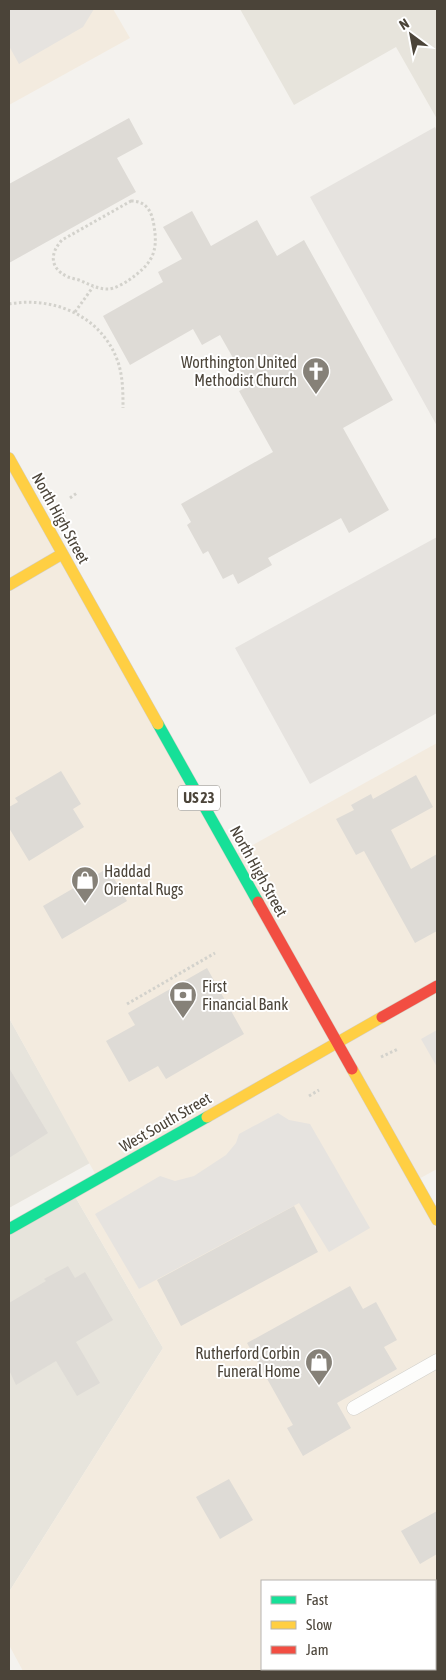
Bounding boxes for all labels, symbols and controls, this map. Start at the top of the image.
north arrow [386,10,436,60]
text: N [396,15,412,33]
place label: Worthington United Methodist Church [181,353,297,389]
church icon: Worthington United Methodist Church [301,356,331,395]
street label: North High Street [28,469,94,567]
road number: US 23 [178,786,220,810]
street label: North High Street [226,822,292,920]
place label: Haddad Oriental Rugs [104,862,184,899]
shop icon: Haddad Oriental Rugs [70,865,100,904]
place label: First Financial Bank [202,977,288,1013]
bank icon: First Financial Bank [168,980,198,1019]
street label: West South Street [116,1088,214,1155]
place label: Rutherford Corbin Funeral Home [195,1344,300,1380]
shop icon: Rutherford Corbin Funeral Home [304,1347,334,1386]
legend [261,1580,436,1670]
text: Fast [306,1591,328,1608]
text: Slow [306,1616,332,1633]
text: Jam [306,1641,329,1658]

